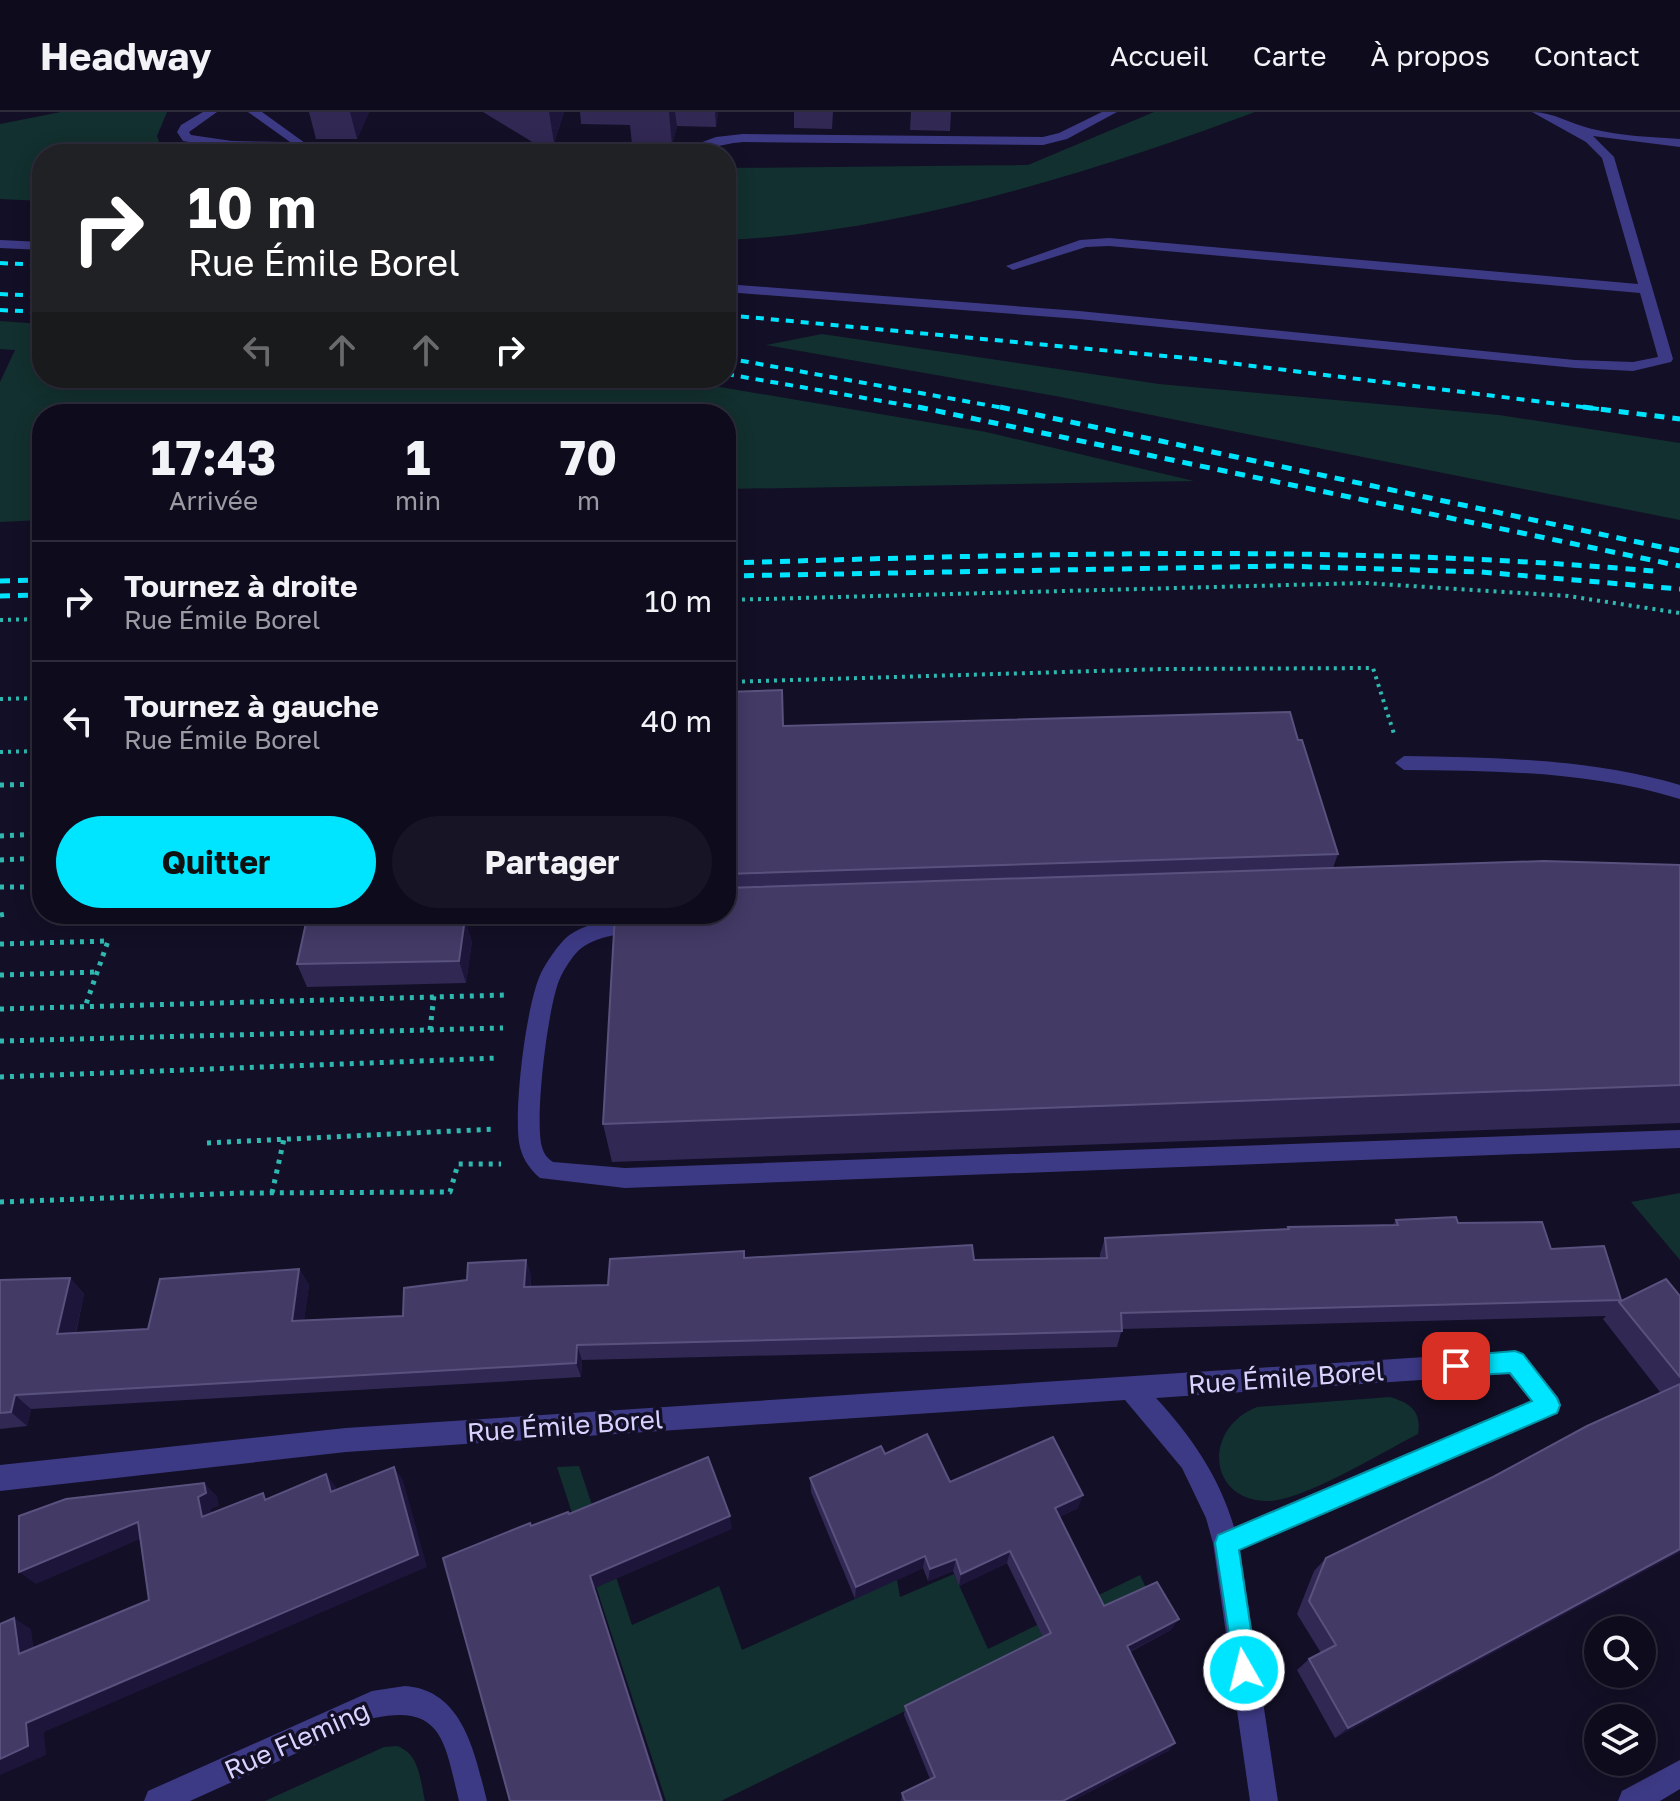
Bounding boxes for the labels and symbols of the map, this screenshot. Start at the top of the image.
pin [1422,1332,1490,1400]
street label: Rue Émile Borel [1187,1355,1385,1400]
street label: Rue Émile Borel [466,1403,664,1448]
position arrow [1202,1628,1286,1712]
street label: Rue Fleming [220,1694,374,1785]

